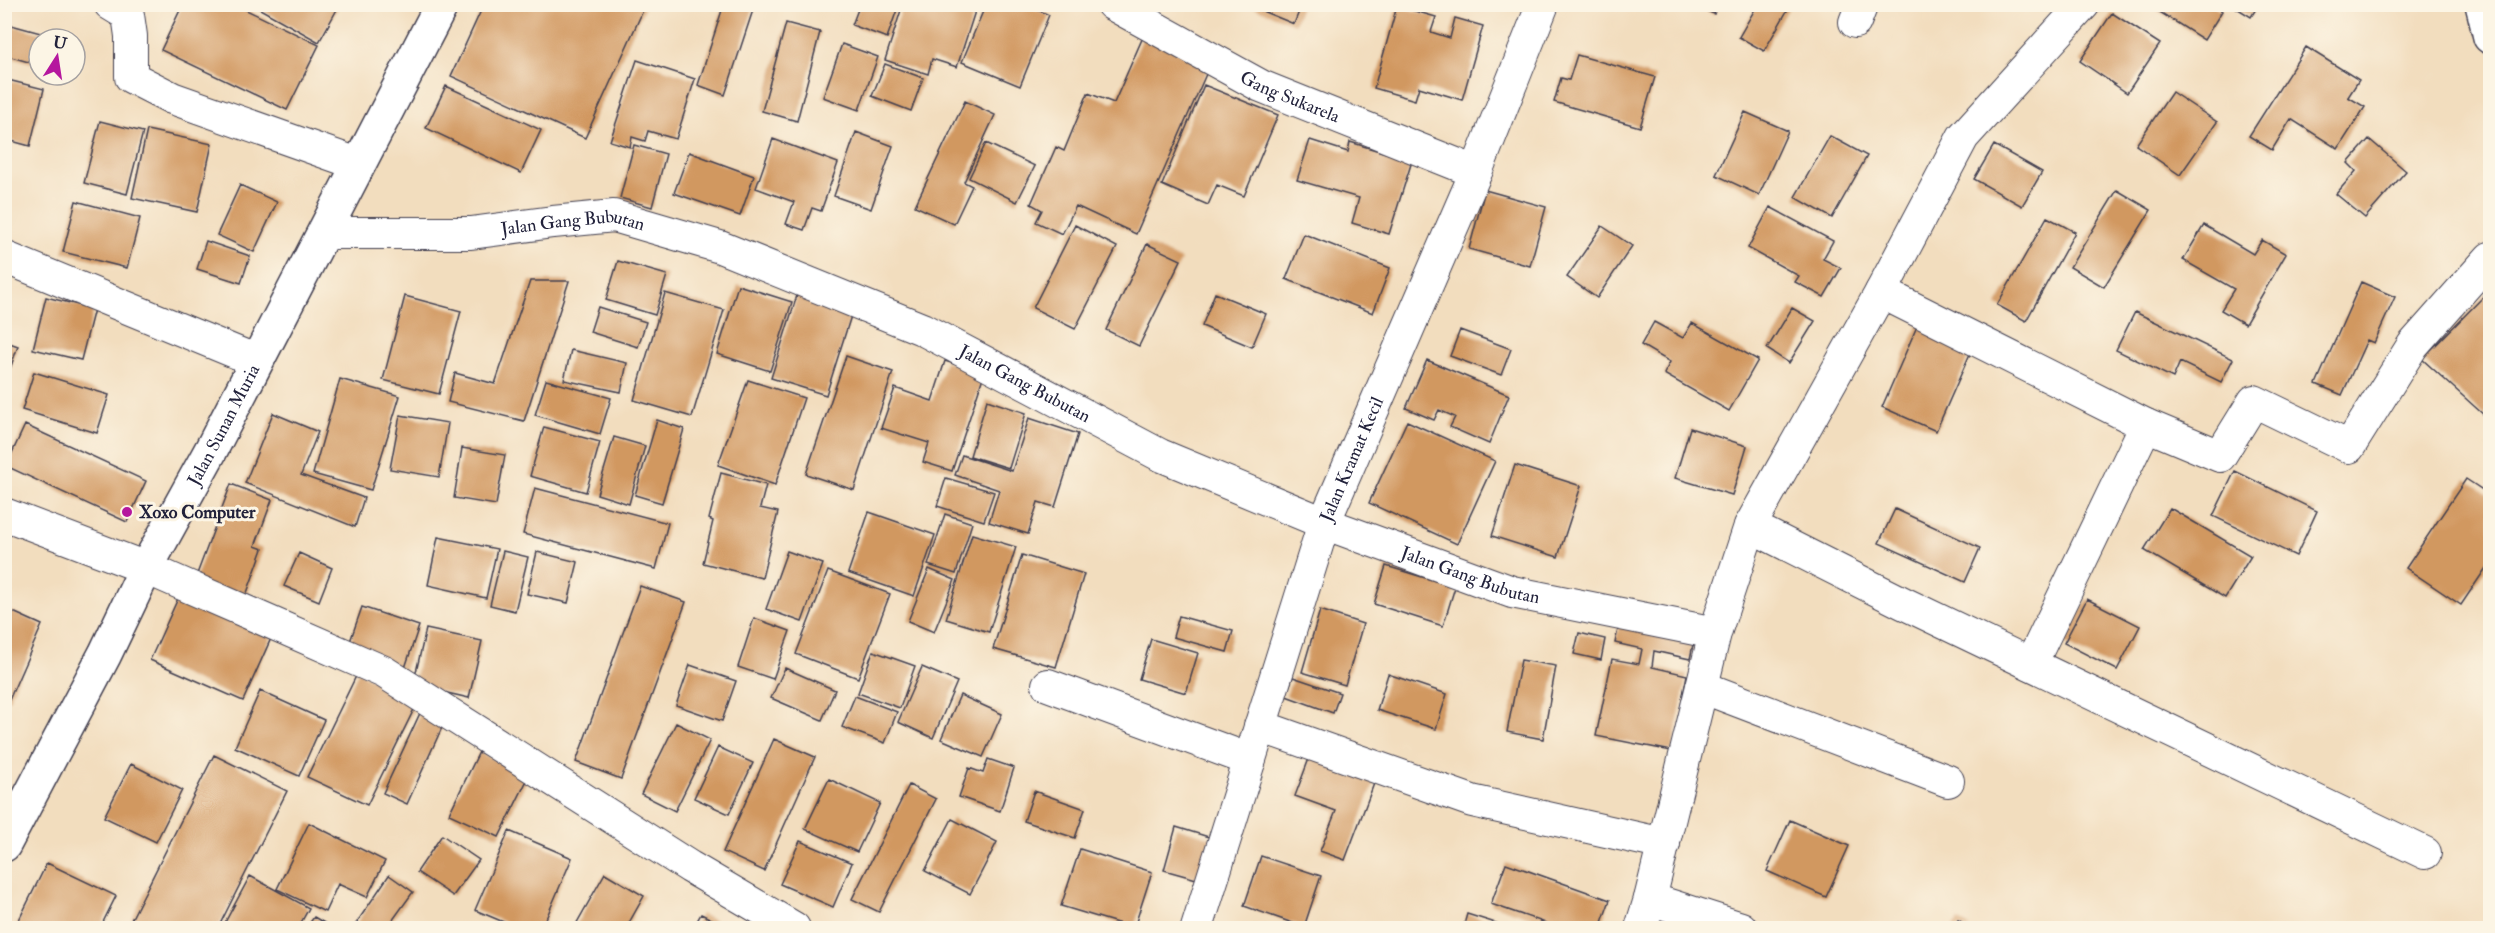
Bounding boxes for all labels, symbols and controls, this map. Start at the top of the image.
north arrow [27,27,87,87]
text: U [51,32,69,55]
street label: Gang Sukarela [1236,65,1344,128]
street label: Jalan Gang Bubutan [498,205,648,241]
street label: Jalan Gang Bubutan [954,339,1095,428]
street label: Jalan Sunan Muria [182,360,265,491]
street label: Jalan Kramat Kecil [1314,393,1389,526]
place label: Xoxo Computer [139,501,256,524]
marker: Xoxo Computer [120,505,134,519]
street label: Jalan Gang Bubutan [1397,540,1542,609]

